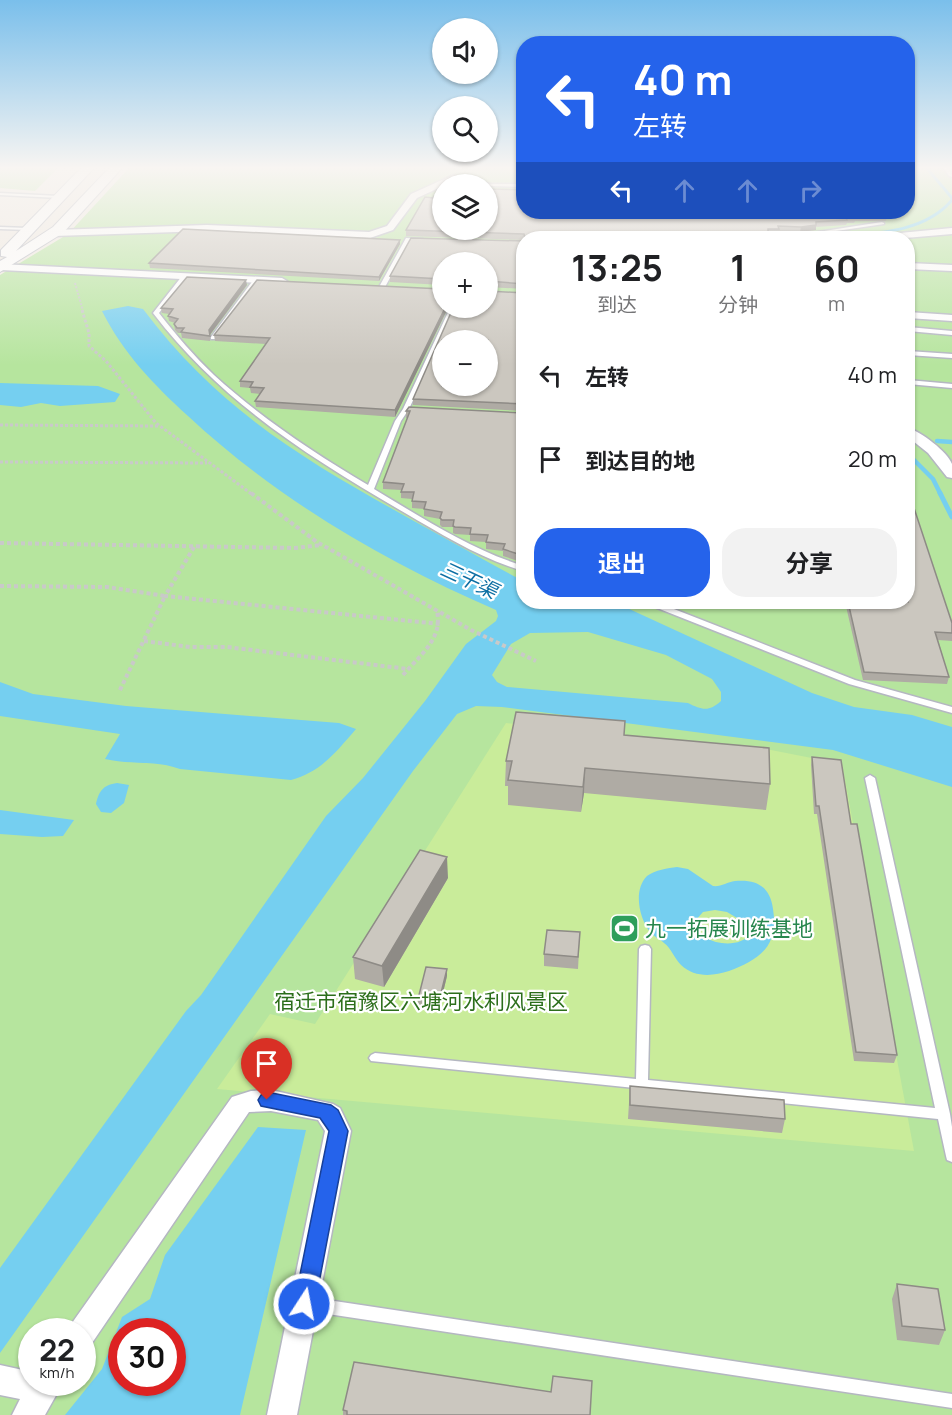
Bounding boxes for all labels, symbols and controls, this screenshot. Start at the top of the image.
map controls [432,18,498,396]
button: sound [432,18,498,84]
text: 40 m [633,50,732,108]
icon: left [534,60,612,138]
button: search [432,96,498,162]
text: 左转 [633,107,687,144]
button: layers [432,174,498,240]
icon: left [605,174,638,207]
icon: ahead [668,174,701,207]
icon: ahead [731,174,764,207]
icon: right [794,174,827,207]
text: 13:25 [571,243,663,292]
text: 1 [730,243,746,292]
text: 60 [814,244,860,293]
button: + [432,252,498,318]
text: m [828,290,845,317]
text: 到达 [597,291,637,318]
text: 分钟 [718,291,758,318]
button: − [432,330,498,396]
icon: left [534,359,567,392]
text: 40 m [848,360,897,390]
text: 左转 [585,362,629,392]
icon: arrive [534,443,567,476]
text: 20 m [848,444,897,474]
text: 到达目的地 [585,446,695,476]
button: 退出 [534,528,710,597]
button: 分享 [722,528,897,597]
water label: 三干渠 [436,555,505,606]
sports icon: 九一拓展训练基地 [608,913,640,945]
place label: 九一拓展训练基地 [645,914,813,942]
park label: 宿迁市宿豫区六塘河水利风景区 [274,987,568,1015]
pin [241,1038,292,1100]
icon: arrive [250,1047,283,1080]
position arrow [272,1272,336,1336]
speed limit sign: 30 [108,1318,186,1396]
text: 22 [39,1329,75,1370]
text: km/h [40,1362,74,1383]

